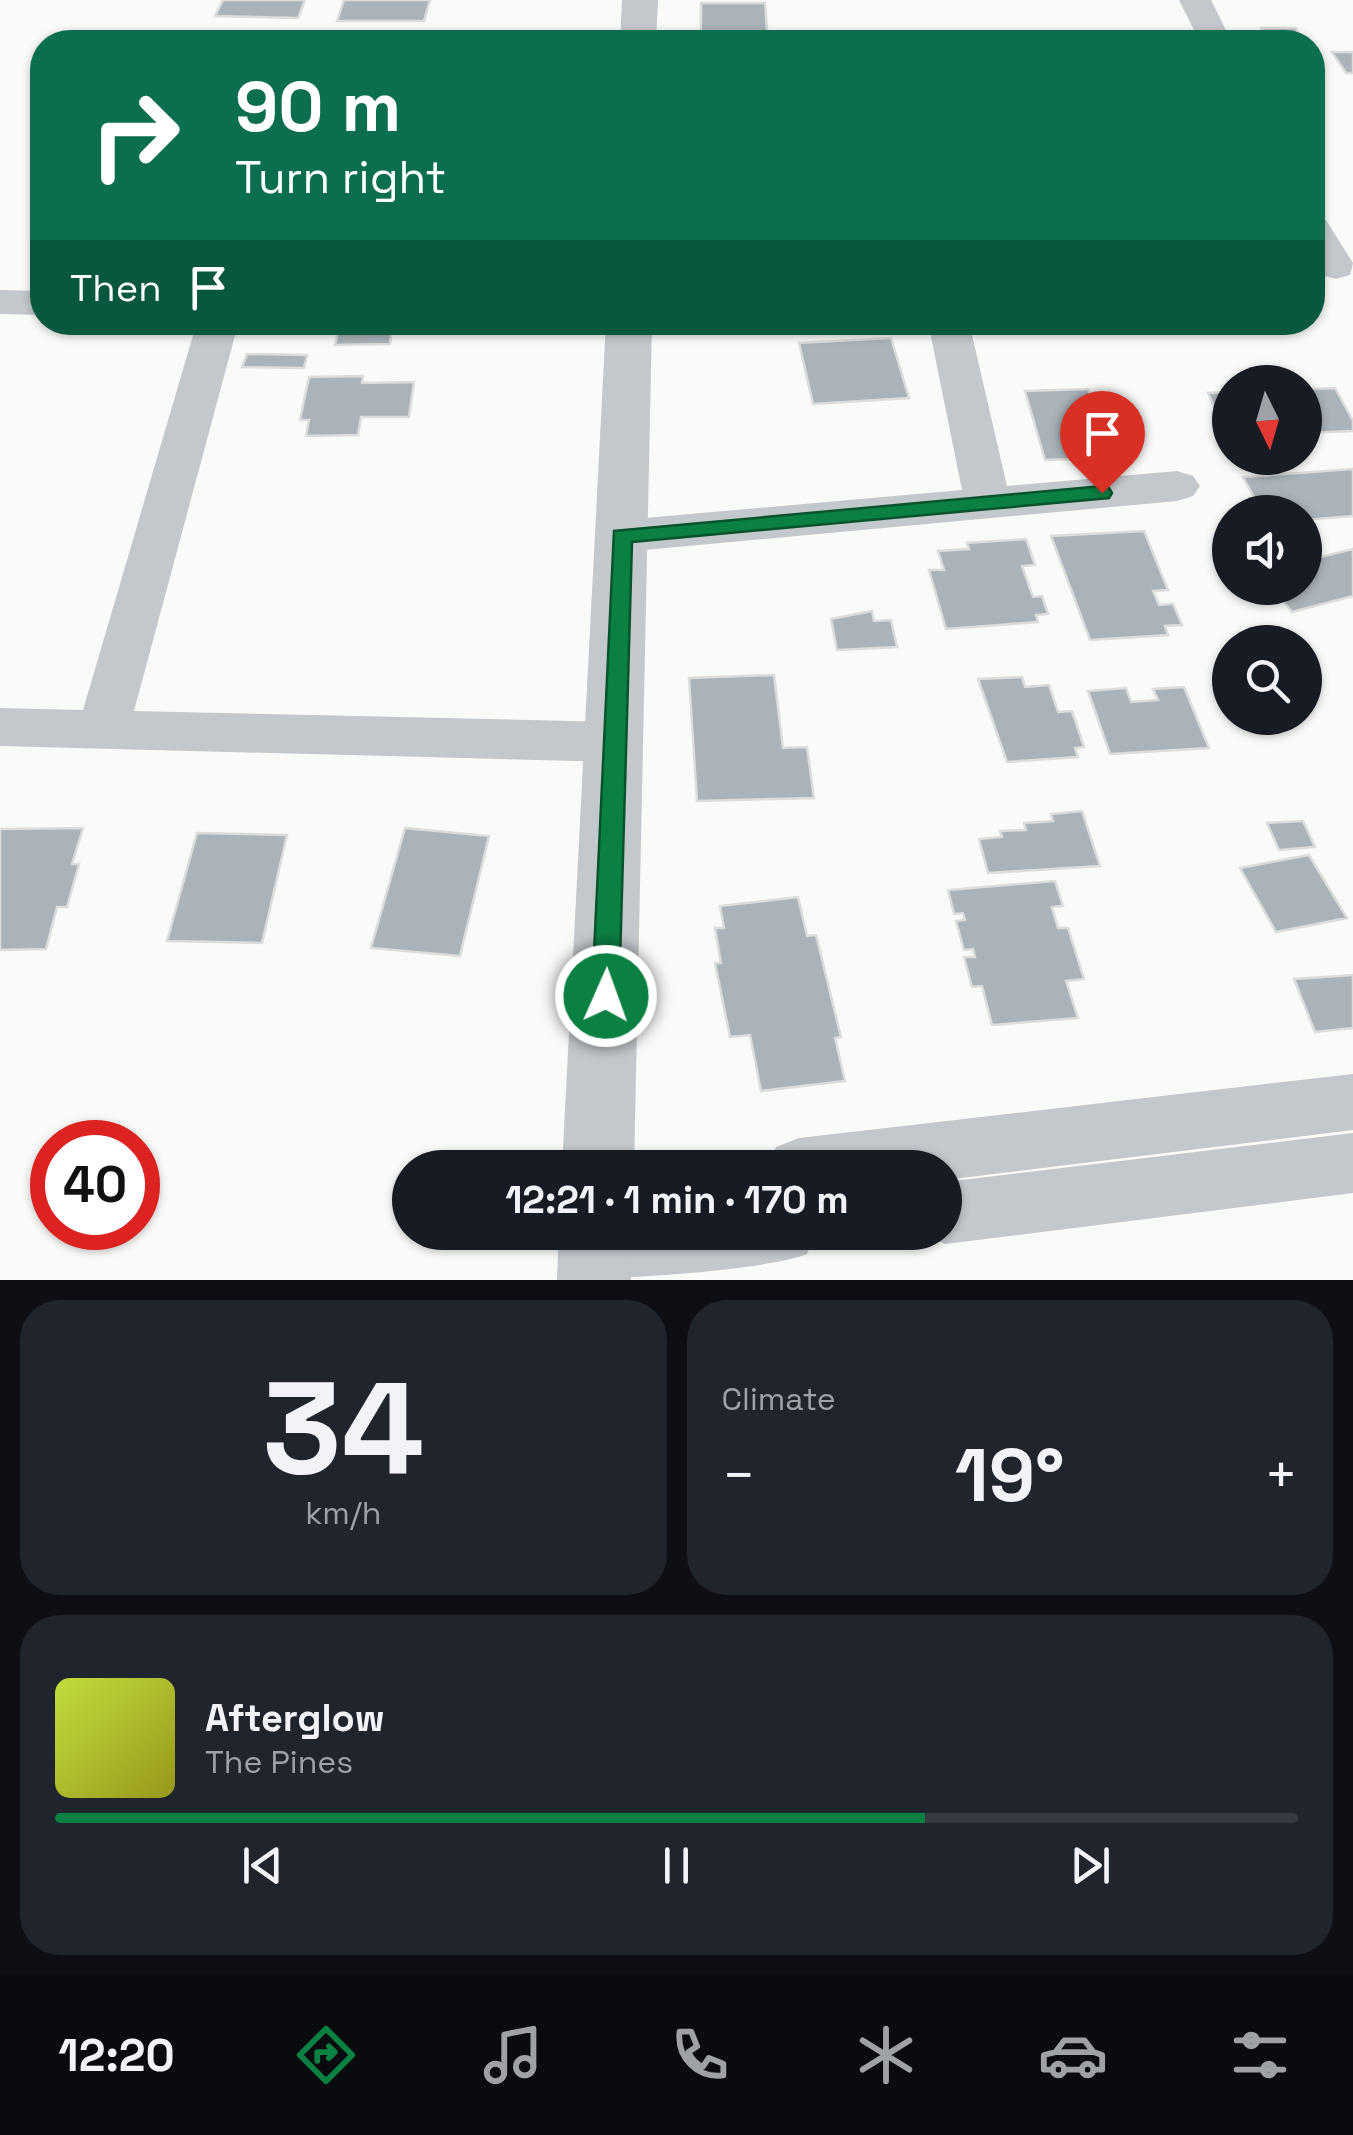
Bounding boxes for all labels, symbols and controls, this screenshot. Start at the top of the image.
text: 90 m [235,62,401,151]
icon: right [70,70,200,200]
text: Turn right [235,149,446,206]
icon: arrive [181,260,236,315]
text: Then [70,264,161,312]
north arrow [1212,365,1322,475]
map controls [1212,365,1322,735]
pin [1060,391,1145,494]
icon: arrive [1075,406,1130,461]
button: sound [1212,495,1322,605]
button: search [1212,625,1322,735]
position arrow [554,944,658,1048]
speed limit sign: 40 [30,1120,160,1250]
text: 12:21 · 1 min · 170 m [505,1176,849,1224]
text: 34 [262,1345,424,1511]
text: Climate [722,1379,836,1419]
text: 19° [955,1427,1065,1523]
text: − [722,1440,756,1510]
text: + [1264,1440,1298,1510]
text: km/h [305,1493,381,1533]
text: Afterglow [205,1694,385,1742]
text: The Pines [205,1742,353,1782]
icon: previous [235,1838,290,1893]
icon: pause [649,1838,704,1893]
icon: next [1063,1838,1118,1893]
icon: directions [291,2020,361,2090]
icon: music [478,2020,548,2090]
icon: phone [665,2020,735,2090]
icon: climate [851,2020,921,2090]
icon: car [1038,2020,1108,2090]
icon: filters [1225,2020,1295,2090]
text: 12:20 [58,2027,175,2084]

